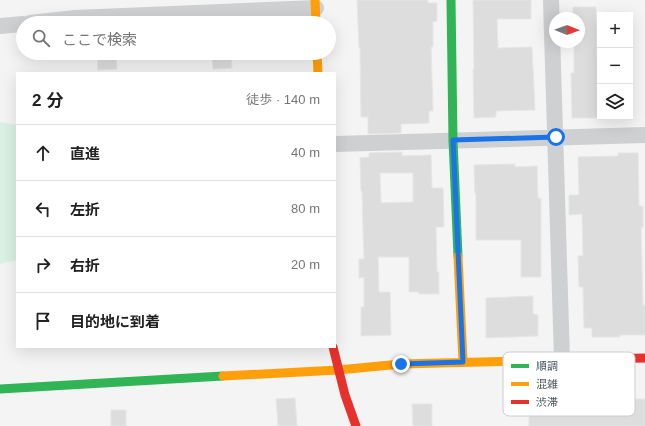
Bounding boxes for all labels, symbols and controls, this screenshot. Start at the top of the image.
north arrow [549,12,585,48]
map controls [597,12,633,120]
button: + [597,12,633,48]
search box [16,16,336,60]
icon: search [30,27,52,49]
text: ここで検索 [62,31,137,48]
button: − [597,48,633,84]
button: layers [597,84,633,120]
text: 2 分 [32,91,63,110]
text: 徒歩 · 140 m [246,92,320,107]
route start [547,128,565,146]
icon: ahead [32,142,54,164]
text: 直進 [70,145,100,162]
text: 40 m [291,145,320,160]
icon: left [32,198,54,220]
text: 左折 [70,201,100,218]
text: 80 m [291,201,320,216]
icon: right [32,254,54,276]
text: 右折 [70,257,100,274]
text: 20 m [291,257,320,272]
icon: arrive [32,310,54,332]
text: 目的地に到着 [70,313,160,330]
legend [503,352,635,416]
route end [392,355,410,373]
text: 順調 [536,360,558,372]
text: 混雑 [536,378,558,390]
text: 渋滞 [536,396,558,408]

